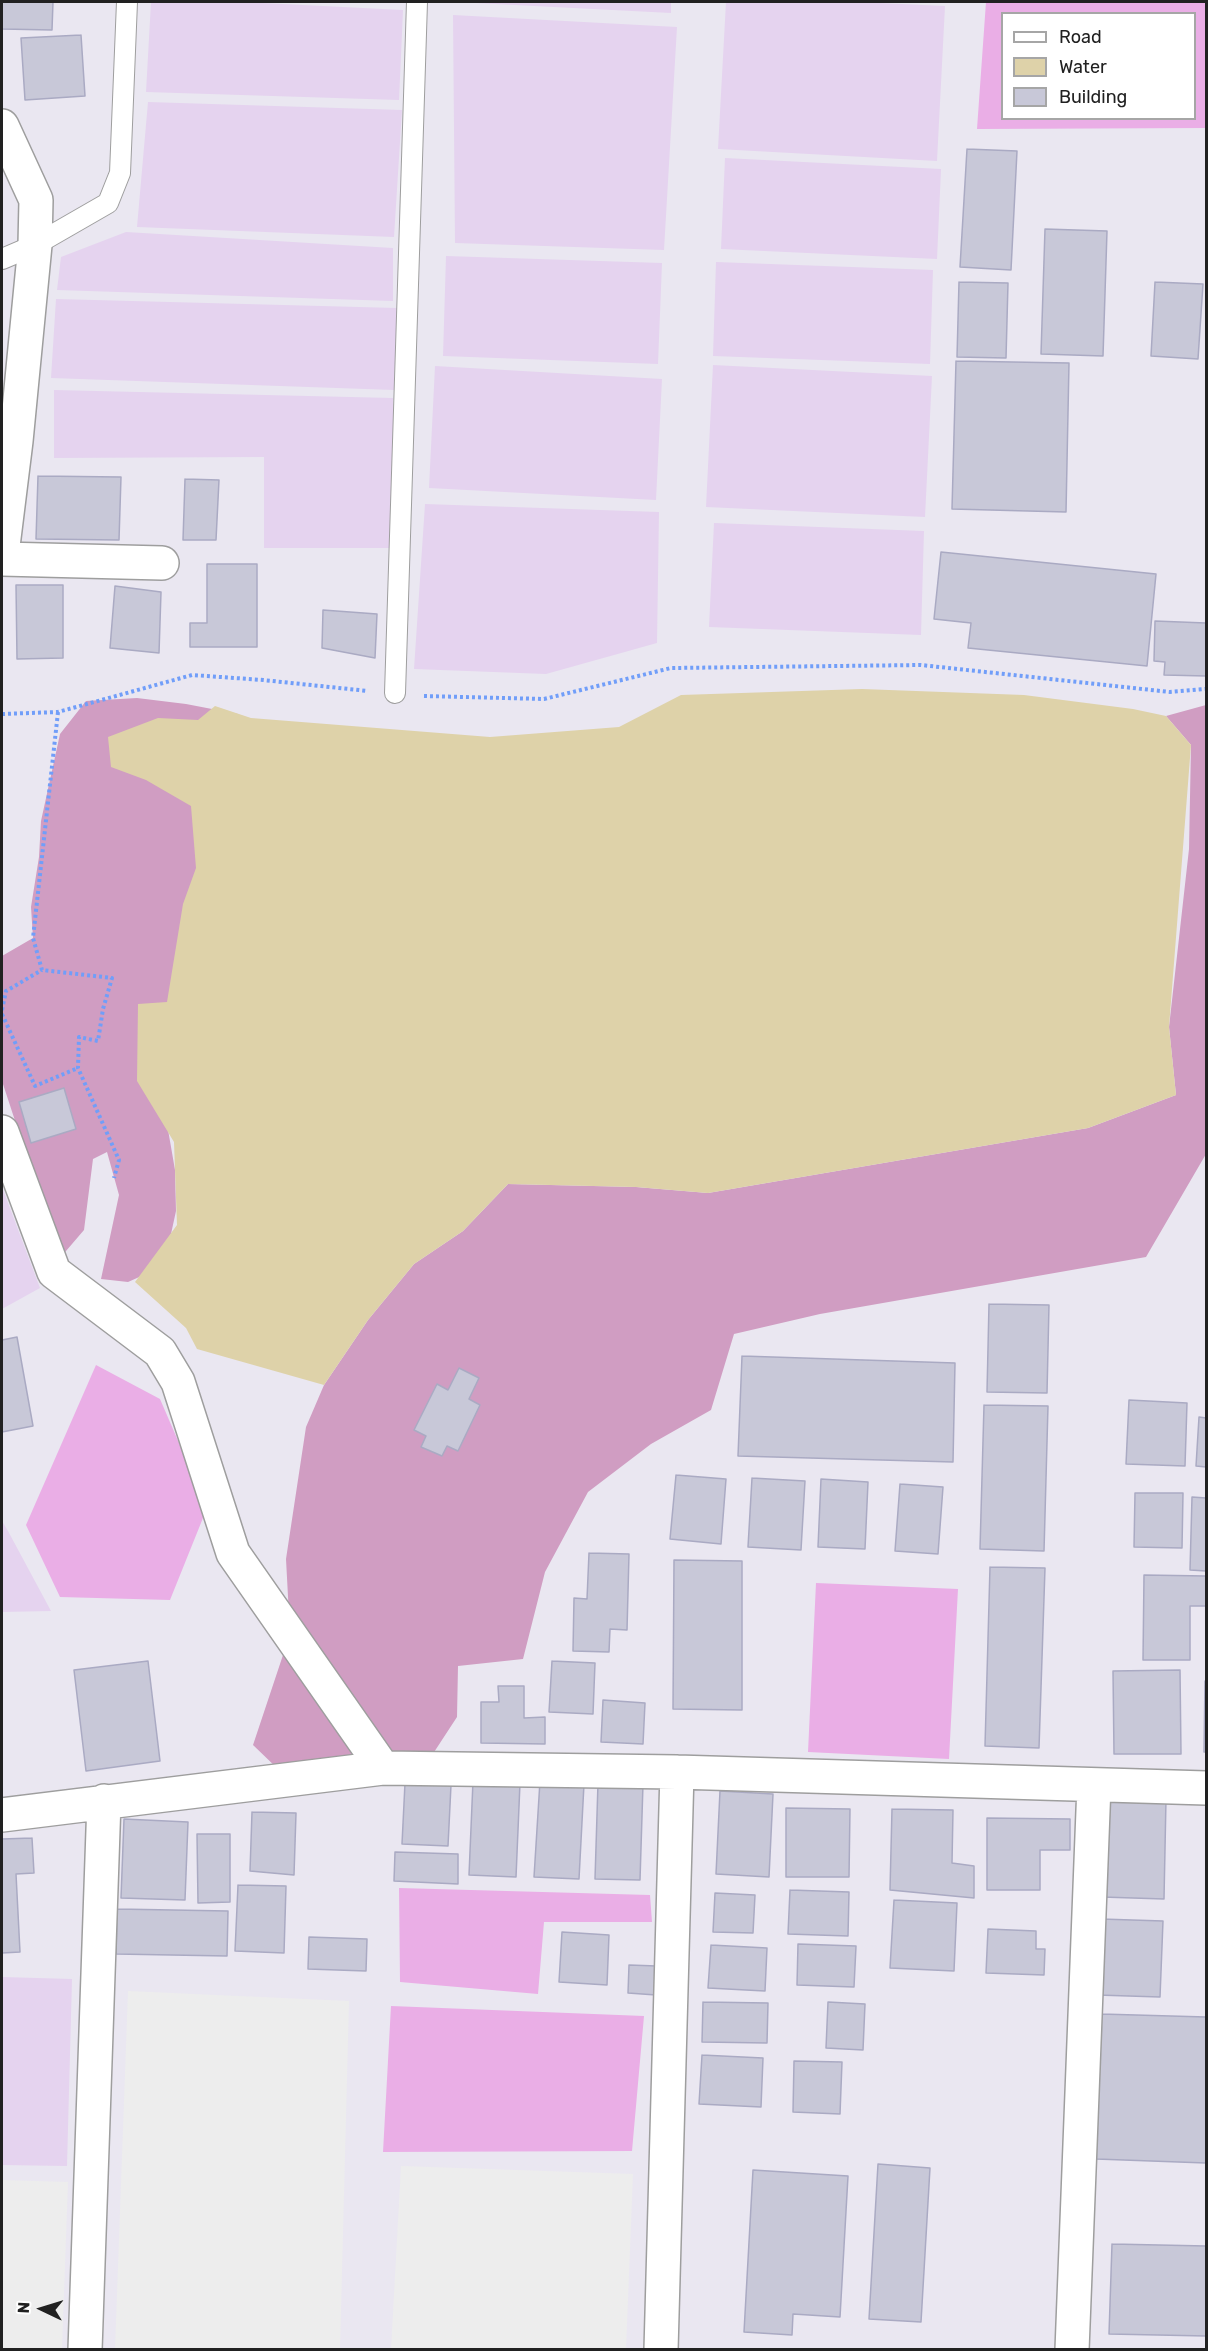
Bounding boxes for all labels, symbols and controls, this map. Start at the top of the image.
legend [1001,12,1196,120]
text: Road [1059,26,1102,48]
text: Water [1059,56,1107,78]
text: Building [1059,86,1127,108]
north arrow [12,2279,72,2339]
text: N [14,2301,33,2314]

